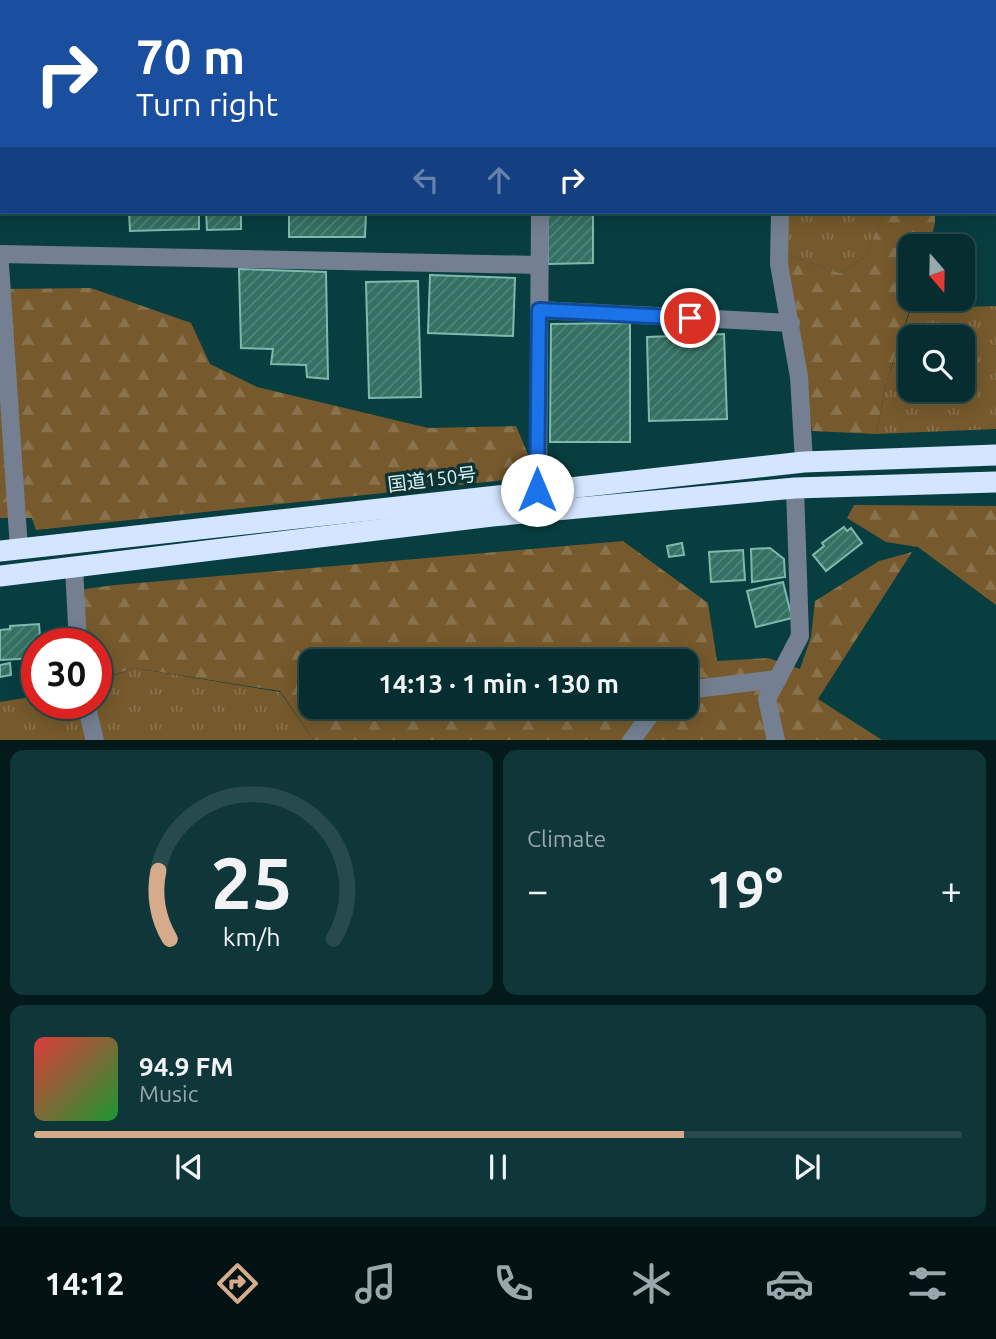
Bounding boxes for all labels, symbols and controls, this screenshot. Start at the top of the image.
icon: right [21,28,112,119]
text: 70 m [136,28,245,83]
text: Turn right [136,86,278,122]
icon: left [407,161,445,199]
icon: ahead [480,161,518,199]
icon: right [553,161,591,199]
north arrow [898,234,975,312]
map controls [898,234,975,402]
pin [660,288,720,348]
icon: arrive [671,299,709,337]
button: search [898,325,975,402]
position arrow [500,453,574,527]
street label: 国道150号 [386,463,478,495]
speed limit sign: 30 [21,628,112,719]
text: 14:13 · 1 min · 130 m [378,669,619,698]
text: Climate [527,826,606,851]
text: 25 [210,841,293,923]
text: 19° [706,860,783,918]
text: − [527,869,548,911]
text: + [941,869,962,911]
text: km/h [223,922,280,950]
text: 94.9 FM [139,1052,233,1081]
text: Music [139,1081,198,1106]
icon: previous [170,1148,208,1186]
icon: pause [479,1148,517,1186]
icon: next [788,1148,826,1186]
icon: directions [213,1259,262,1308]
icon: music [351,1259,400,1308]
icon: phone [489,1259,538,1308]
icon: climate [627,1259,676,1308]
icon: car [765,1259,814,1308]
icon: filters [903,1259,952,1308]
text: 14:12 [44,1265,125,1301]

